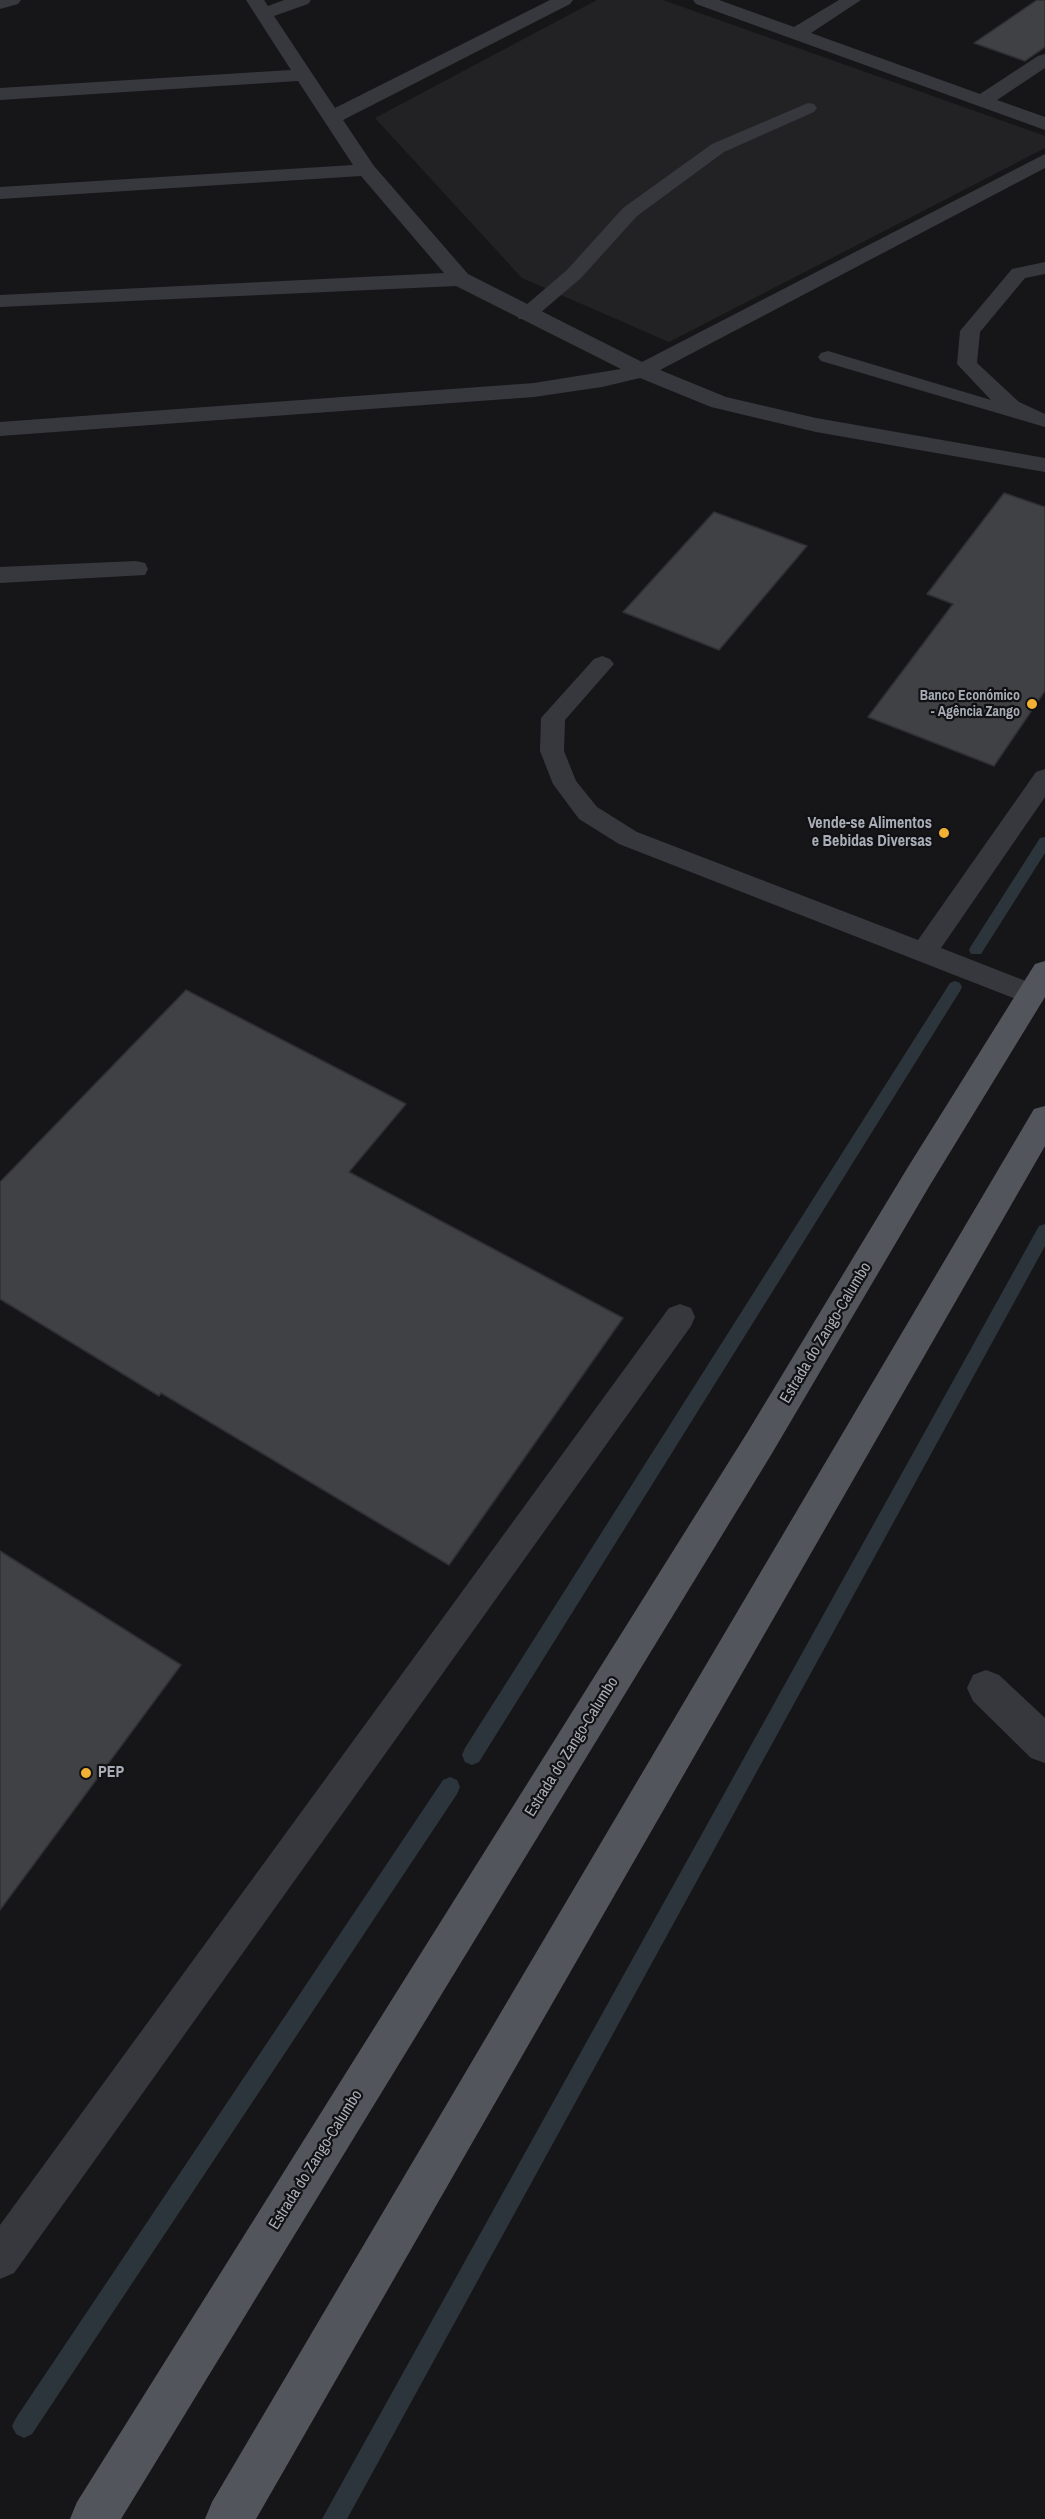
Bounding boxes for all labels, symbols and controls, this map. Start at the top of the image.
place label: Banco Económico - Agência Zango [920,688,1020,720]
marker: Banco Económico - Agência Zango [1025,697,1039,711]
place label: Vende-se Alimentos e Bebidas Diversas [808,814,932,852]
marker: Vende-se Alimentos e Bebidas Diversas [937,826,951,840]
street label: Estrada do Zango-Calumbo [776,1259,876,1407]
street label: Estrada do Zango-Calumbo [521,1674,623,1820]
place label: PEP [98,1763,124,1783]
marker: PEP [79,1766,93,1780]
street label: Estrada do Zango-Calumbo [265,2087,367,2233]

